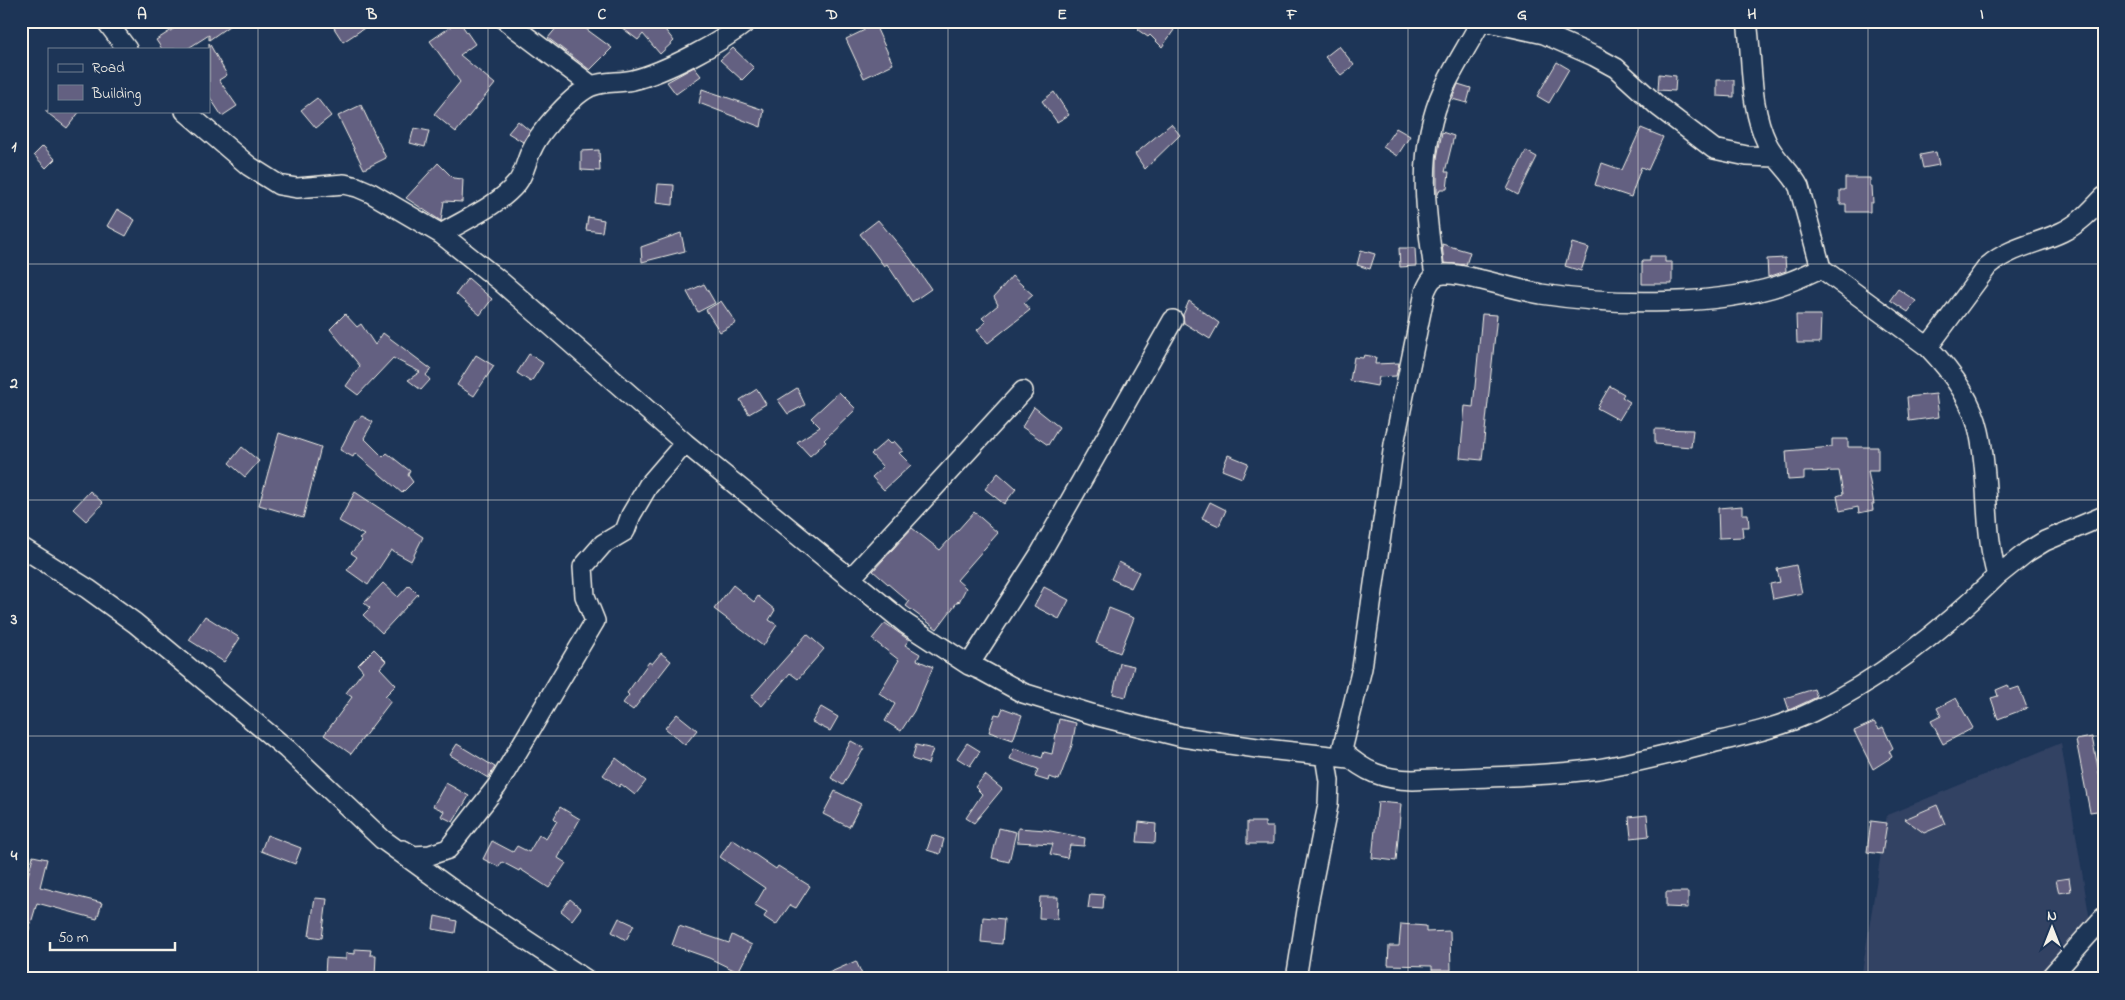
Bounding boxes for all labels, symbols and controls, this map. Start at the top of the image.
text: A [137,3,147,27]
text: B [366,3,378,27]
text: C [598,3,607,27]
text: D [825,3,838,27]
text: E [1057,3,1067,27]
text: F [1286,3,1298,27]
text: G [1517,3,1527,27]
text: H [1747,3,1757,27]
text: I [1980,3,1984,27]
legend [48,48,210,112]
text: Road [92,57,125,79]
text: Building [91,83,141,106]
text: 1 [11,135,17,159]
text: 2 [9,372,18,396]
text: 3 [10,608,18,632]
text: 4 [10,844,18,868]
north arrow [2028,902,2078,952]
text: N [2047,906,2057,927]
scale bar [50,920,175,952]
text: 50 m [58,927,89,949]

